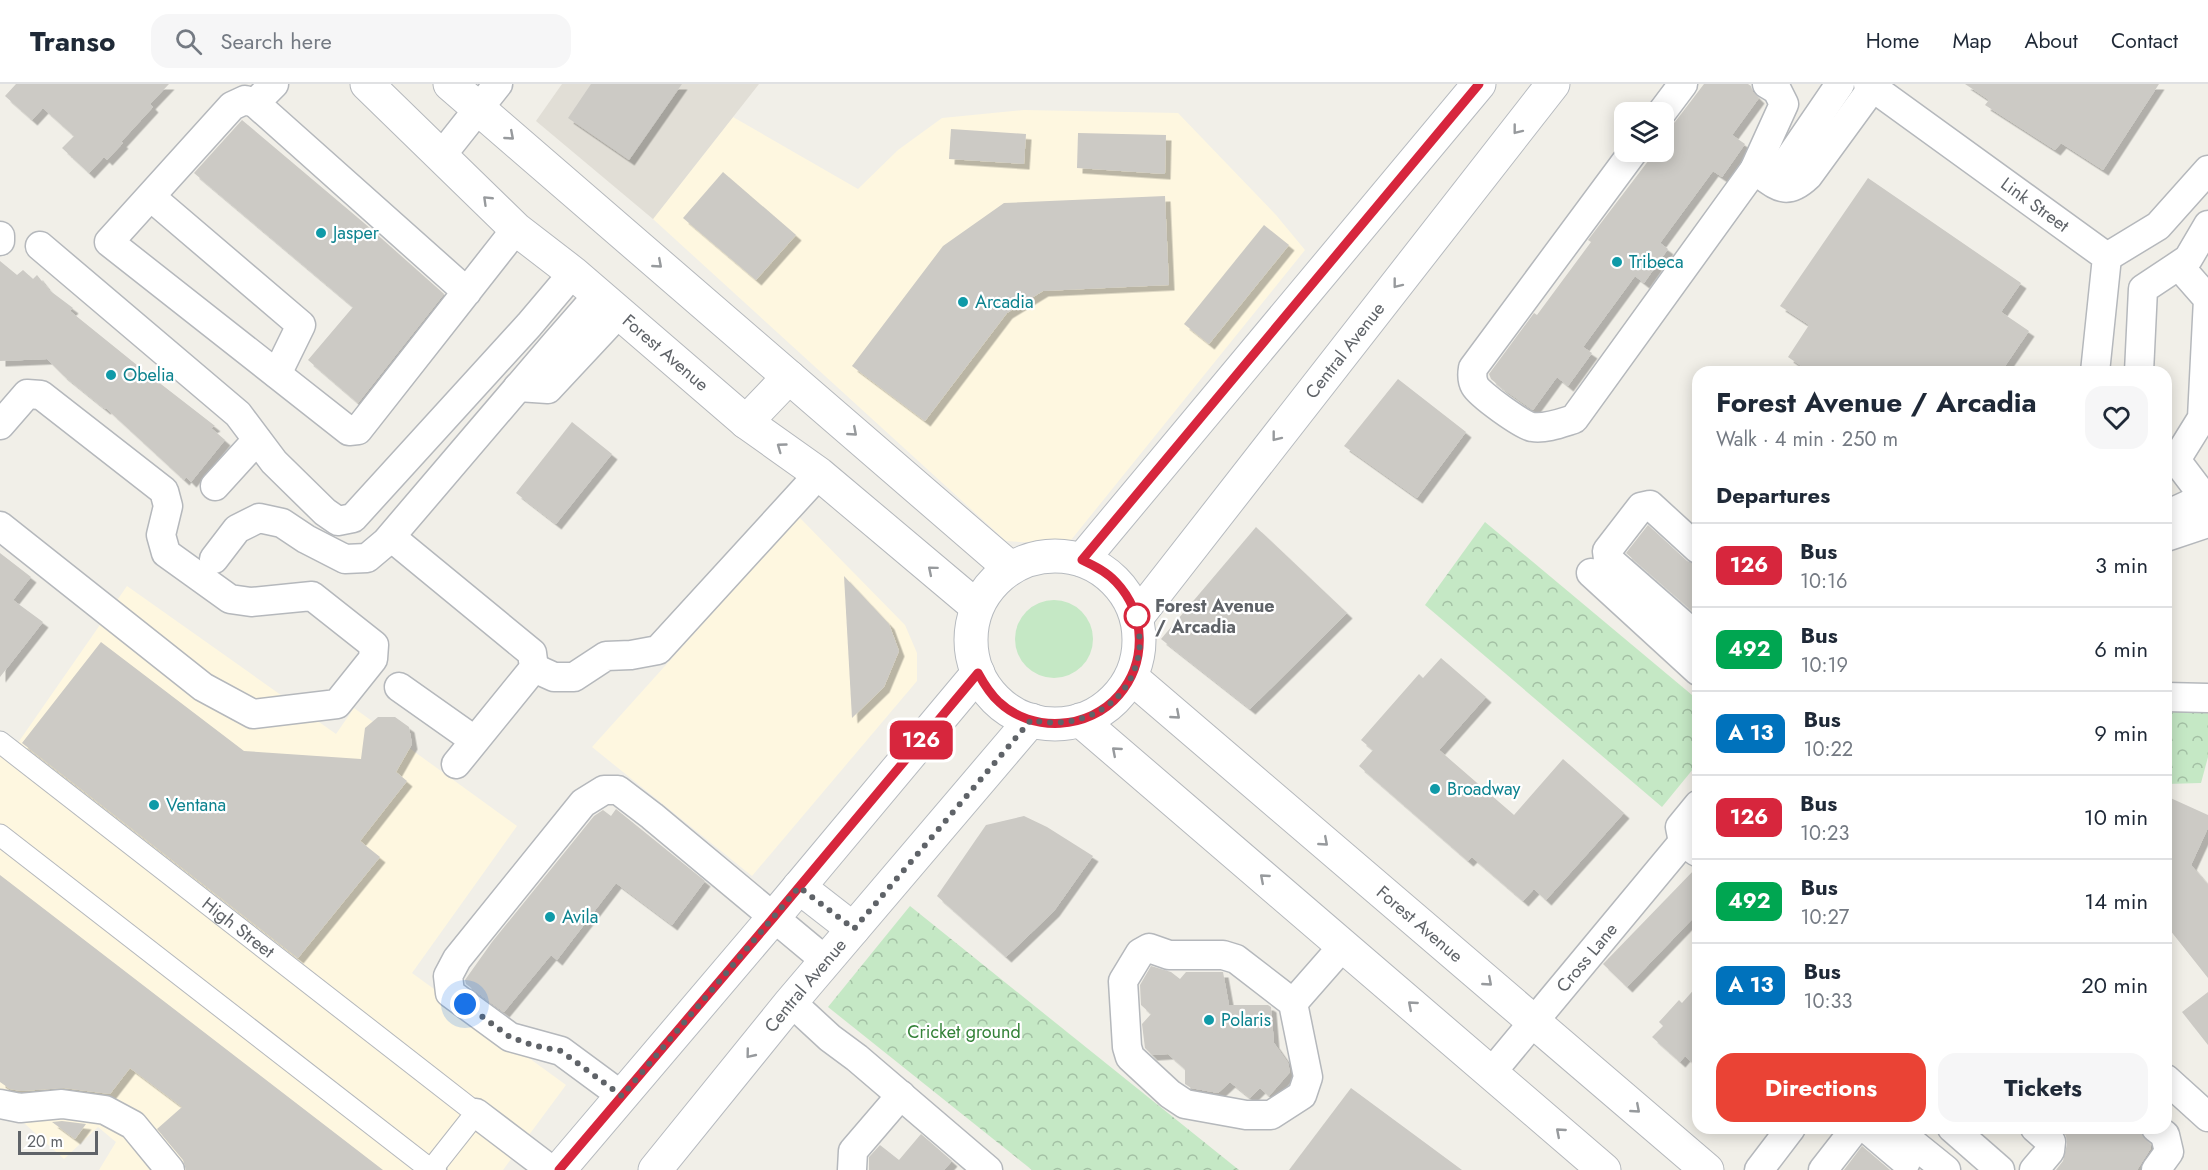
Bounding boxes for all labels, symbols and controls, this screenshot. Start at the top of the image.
search box [151,14,571,68]
text: Transo [30,21,115,62]
icon: search [172,25,205,58]
text: Search here [220,25,332,57]
text: Home [1866,26,1919,56]
text: Map [1952,26,1992,56]
text: About [2025,26,2078,56]
text: Contact [2111,26,2178,56]
map controls [1614,102,1674,162]
button: layers [1614,102,1674,162]
one-way arrow [1513,123,1524,134]
one-way arrow [503,129,514,140]
street label: Link Street [1995,171,2075,239]
one-way arrow [483,197,494,208]
place label: Jasper [331,220,380,246]
marker: Jasper [314,226,328,240]
place label: Tribeca [1629,249,1684,275]
marker: Tribeca [1610,255,1624,269]
one-way arrow [651,256,662,267]
one-way arrow [1393,277,1404,288]
place label: Arcadia [975,289,1034,315]
marker: Arcadia [956,295,970,309]
street label: Central Avenue [1299,297,1391,404]
street label: Forest Avenue [617,308,714,397]
place label: Obelia [123,362,174,388]
marker: Obelia [104,368,118,382]
text: Forest Avenue / Arcadia [1716,382,2037,423]
button: heart [2085,386,2148,449]
one-way arrow [846,425,857,436]
text: Walk · 4 min · 250 m [1716,425,1898,454]
one-way arrow [1273,430,1284,441]
one-way arrow [777,443,788,454]
text: Departures [1716,479,1830,511]
text: Bus [1800,535,1837,567]
text: 3 min [2095,549,2148,581]
text: 126 [1730,550,1768,580]
one-way arrow [928,566,939,577]
text: 10:16 [1800,567,1848,596]
place label: Forest Avenue / Arcadia [1155,593,1275,640]
marker: Forest Avenue / Arcadia [1124,603,1150,629]
text: Bus [1800,619,1838,651]
text: 6 min [2094,633,2148,665]
text: 492 [1728,634,1770,664]
text: 10:19 [1800,651,1848,680]
text: Bus [1803,703,1841,735]
one-way arrow [1169,708,1180,719]
text: 9 min [2094,717,2148,749]
text: A 13 [1728,718,1773,748]
line badge: 126 [886,720,956,760]
text: 126 [902,725,940,755]
text: 10:22 [1803,735,1853,764]
one-way arrow [1112,747,1123,758]
place label: Broadway [1447,776,1521,802]
marker: Broadway [1428,782,1442,796]
text: Bus [1800,787,1837,819]
place label: Ventana [166,792,226,818]
marker: Ventana [147,798,161,812]
text: 10 min [2084,801,2148,833]
text: 126 [1730,802,1768,832]
text: 10:23 [1800,819,1849,848]
one-way arrow [1317,835,1328,846]
text: Bus [1800,871,1838,903]
one-way arrow [1260,874,1271,885]
street label: Forest Avenue [1371,880,1469,969]
text: 14 min [2084,885,2148,917]
text: 492 [1728,886,1770,916]
street label: High Street [196,891,281,965]
text: 10:27 [1800,903,1849,932]
place label: Avila [562,904,598,930]
marker: Avila [543,910,557,924]
street label: Cross Lane [1550,917,1624,998]
street label: Central Avenue [758,933,853,1038]
text: Bus [1803,955,1841,987]
text: 20 min [2081,969,2148,1001]
text: A 13 [1728,970,1773,1000]
one-way arrow [1481,975,1492,986]
text: 10:33 [1803,987,1852,1016]
your location [450,989,480,1019]
one-way arrow [1408,1001,1419,1012]
place label: Polaris [1221,1007,1271,1033]
marker: Polaris [1202,1013,1216,1027]
park label: Cricket ground [907,1019,1021,1045]
one-way arrow [746,1047,757,1058]
button: Directions [1716,1053,1926,1122]
button: Tickets [1938,1053,2148,1122]
one-way arrow [1629,1102,1640,1113]
scale bar [18,1128,98,1156]
one-way arrow [1556,1128,1567,1139]
text: 20 m [27,1130,63,1153]

